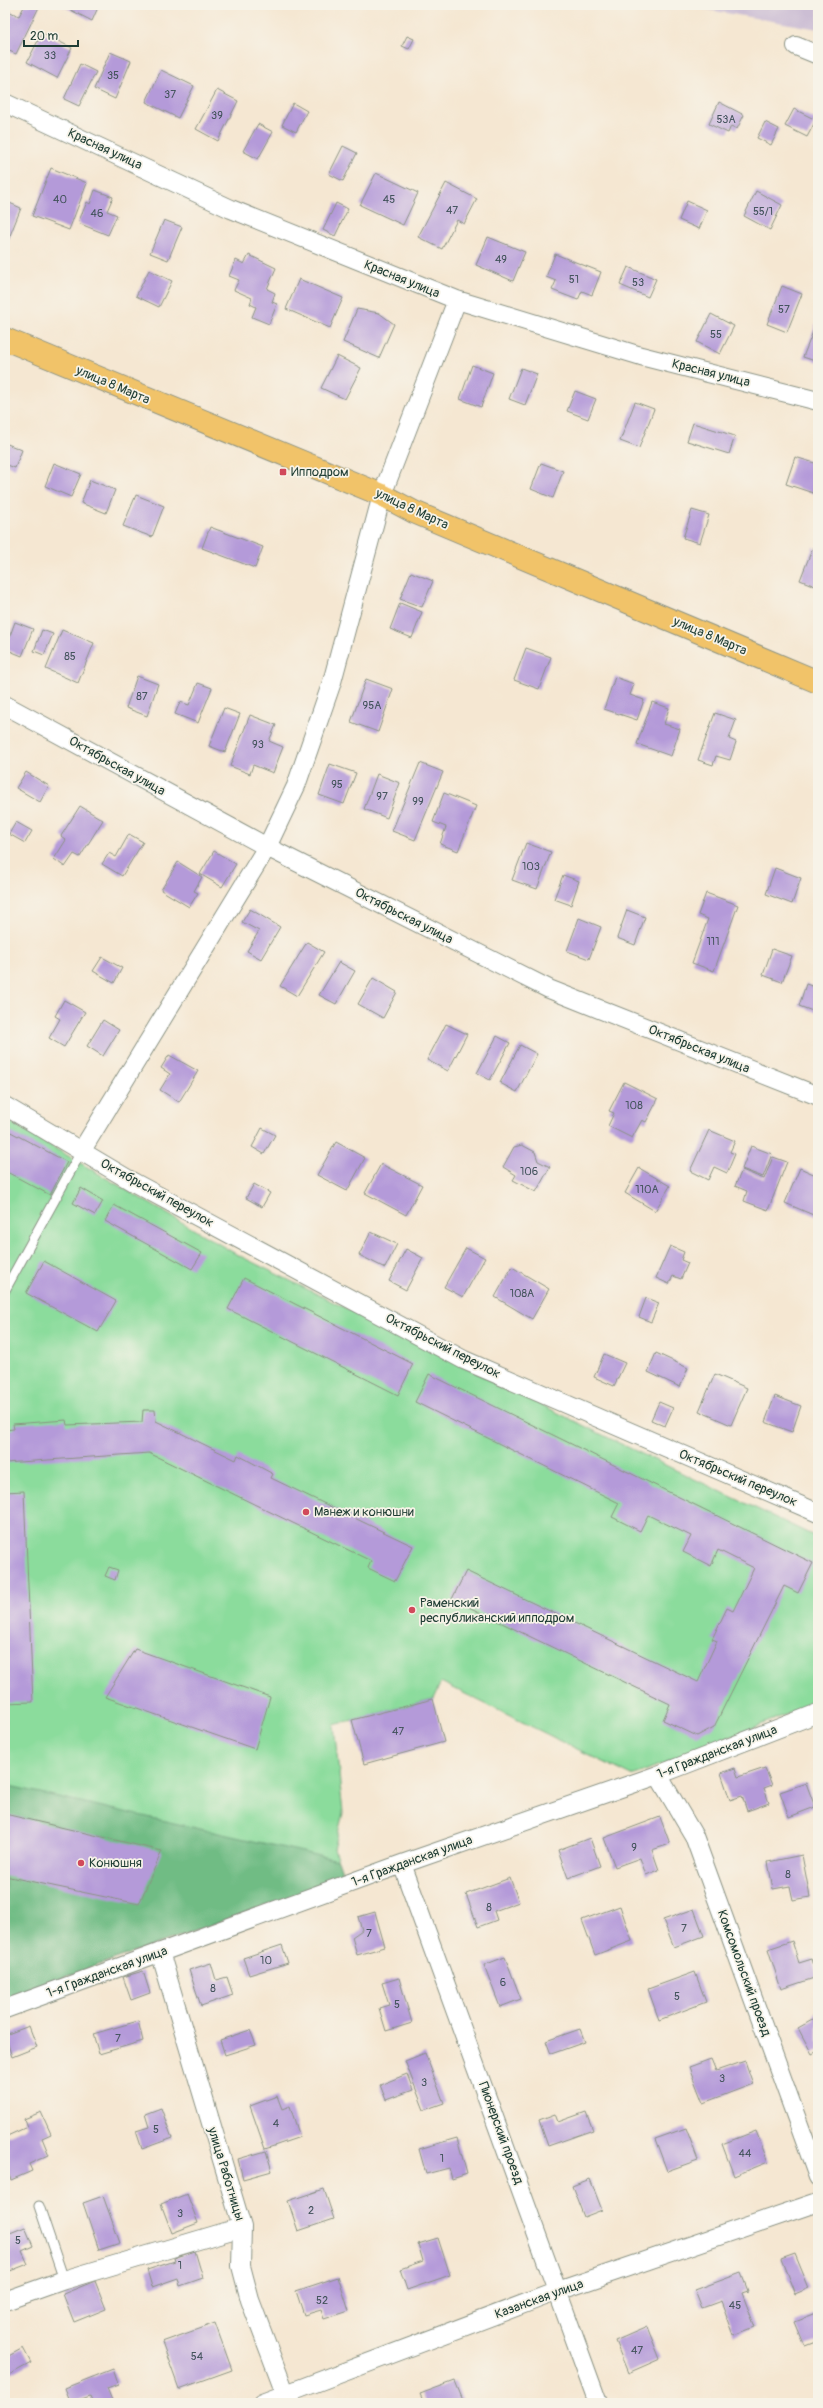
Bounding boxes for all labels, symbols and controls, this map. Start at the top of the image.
scale bar [24,22,78,48]
text: 20 m [30,29,59,44]
house number: 33 [44,49,56,62]
house number: 35 [107,69,119,82]
house number: 37 [164,88,176,101]
house number: 39 [211,109,223,122]
house number: 53А [716,113,736,126]
street label: Красная улица [65,125,145,173]
house number: 40 [53,193,67,206]
house number: 45 [383,193,395,206]
house number: 47 [446,204,458,217]
house number: 55/1 [753,205,773,218]
house number: 46 [91,207,103,220]
house number: 49 [495,253,507,266]
street label: Красная улица [362,257,442,301]
house number: 51 [569,273,579,286]
house number: 53 [632,276,644,289]
house number: 57 [778,303,790,316]
house number: 55 [710,328,722,341]
street label: Красная улица [670,356,752,390]
street label: улица 8 Марта [73,362,152,408]
place label: Ипподром [291,464,349,480]
marker: Ипподром [278,467,288,477]
street label: улица 8 Марта [372,485,451,533]
street label: улица 8 Марта [670,613,749,659]
house number: 85 [64,650,76,663]
house number: 87 [136,690,148,703]
house number: 95А [363,699,381,712]
street label: Октябрьская улица [66,733,168,799]
house number: 93 [252,738,264,751]
house number: 95 [331,778,343,791]
house number: 97 [376,790,388,803]
house number: 99 [412,795,424,808]
house number: 103 [522,860,540,873]
street label: Октябрьская улица [352,884,456,948]
house number: 111 [707,935,719,948]
street label: Октябрьская улица [646,1021,752,1077]
house number: 108 [625,1099,643,1112]
street label: Октябрьский переулок [98,1155,217,1231]
house number: 106 [520,1165,538,1178]
house number: 110А [635,1183,659,1196]
house number: 108А [510,1287,534,1300]
street label: Октябрьский переулок [383,1310,503,1382]
street label: Октябрьский переулок [676,1446,800,1510]
place label: Манеж и конюшни [314,1504,414,1520]
marker: Манеж и конюшни [301,1507,311,1517]
place label: Раменский республиканский ипподром [420,1595,574,1626]
marker: Раменский республиканский ипподром [407,1605,417,1615]
street label: 1-я Гражданская улица [655,1722,779,1782]
house number: 47 [392,1725,404,1738]
street label: 1-я Гражданская улица [349,1832,475,1890]
house number: 9 [631,1841,637,1854]
place label: Конюшня [89,1855,142,1871]
marker: Конюшня [76,1858,86,1868]
house number: 8 [785,1868,791,1881]
house number: 8 [486,1901,492,1914]
street label: Комсомольский проезд [714,1908,774,2039]
house number: 7 [681,1922,687,1935]
house number: 7 [366,1927,372,1940]
street label: 1-я Гражданская улица [44,1943,170,2001]
house number: 10 [260,1954,272,1967]
house number: 6 [500,1976,506,1989]
house number: 8 [210,1982,216,1995]
house number: 5 [674,1990,680,2003]
house number: 5 [394,1998,400,2011]
house number: 7 [115,2032,121,2045]
house number: 3 [719,2072,725,2085]
house number: 3 [421,2076,427,2089]
street label: Пионерский проезд [475,2080,527,2187]
house number: 4 [273,2117,280,2130]
house number: 5 [153,2123,159,2136]
street label: улица Работницы [204,2124,248,2223]
house number: 44 [739,2147,752,2160]
house number: 1 [440,2152,444,2165]
house number: 2 [308,2204,314,2217]
house number: 3 [177,2207,183,2220]
house number: 5 [15,2234,21,2247]
house number: 1 [178,2259,182,2272]
street label: Казанская улица [493,2276,585,2322]
house number: 52 [316,2294,328,2307]
house number: 45 [729,2299,741,2312]
house number: 47 [631,2344,643,2357]
house number: 54 [191,2350,204,2363]

